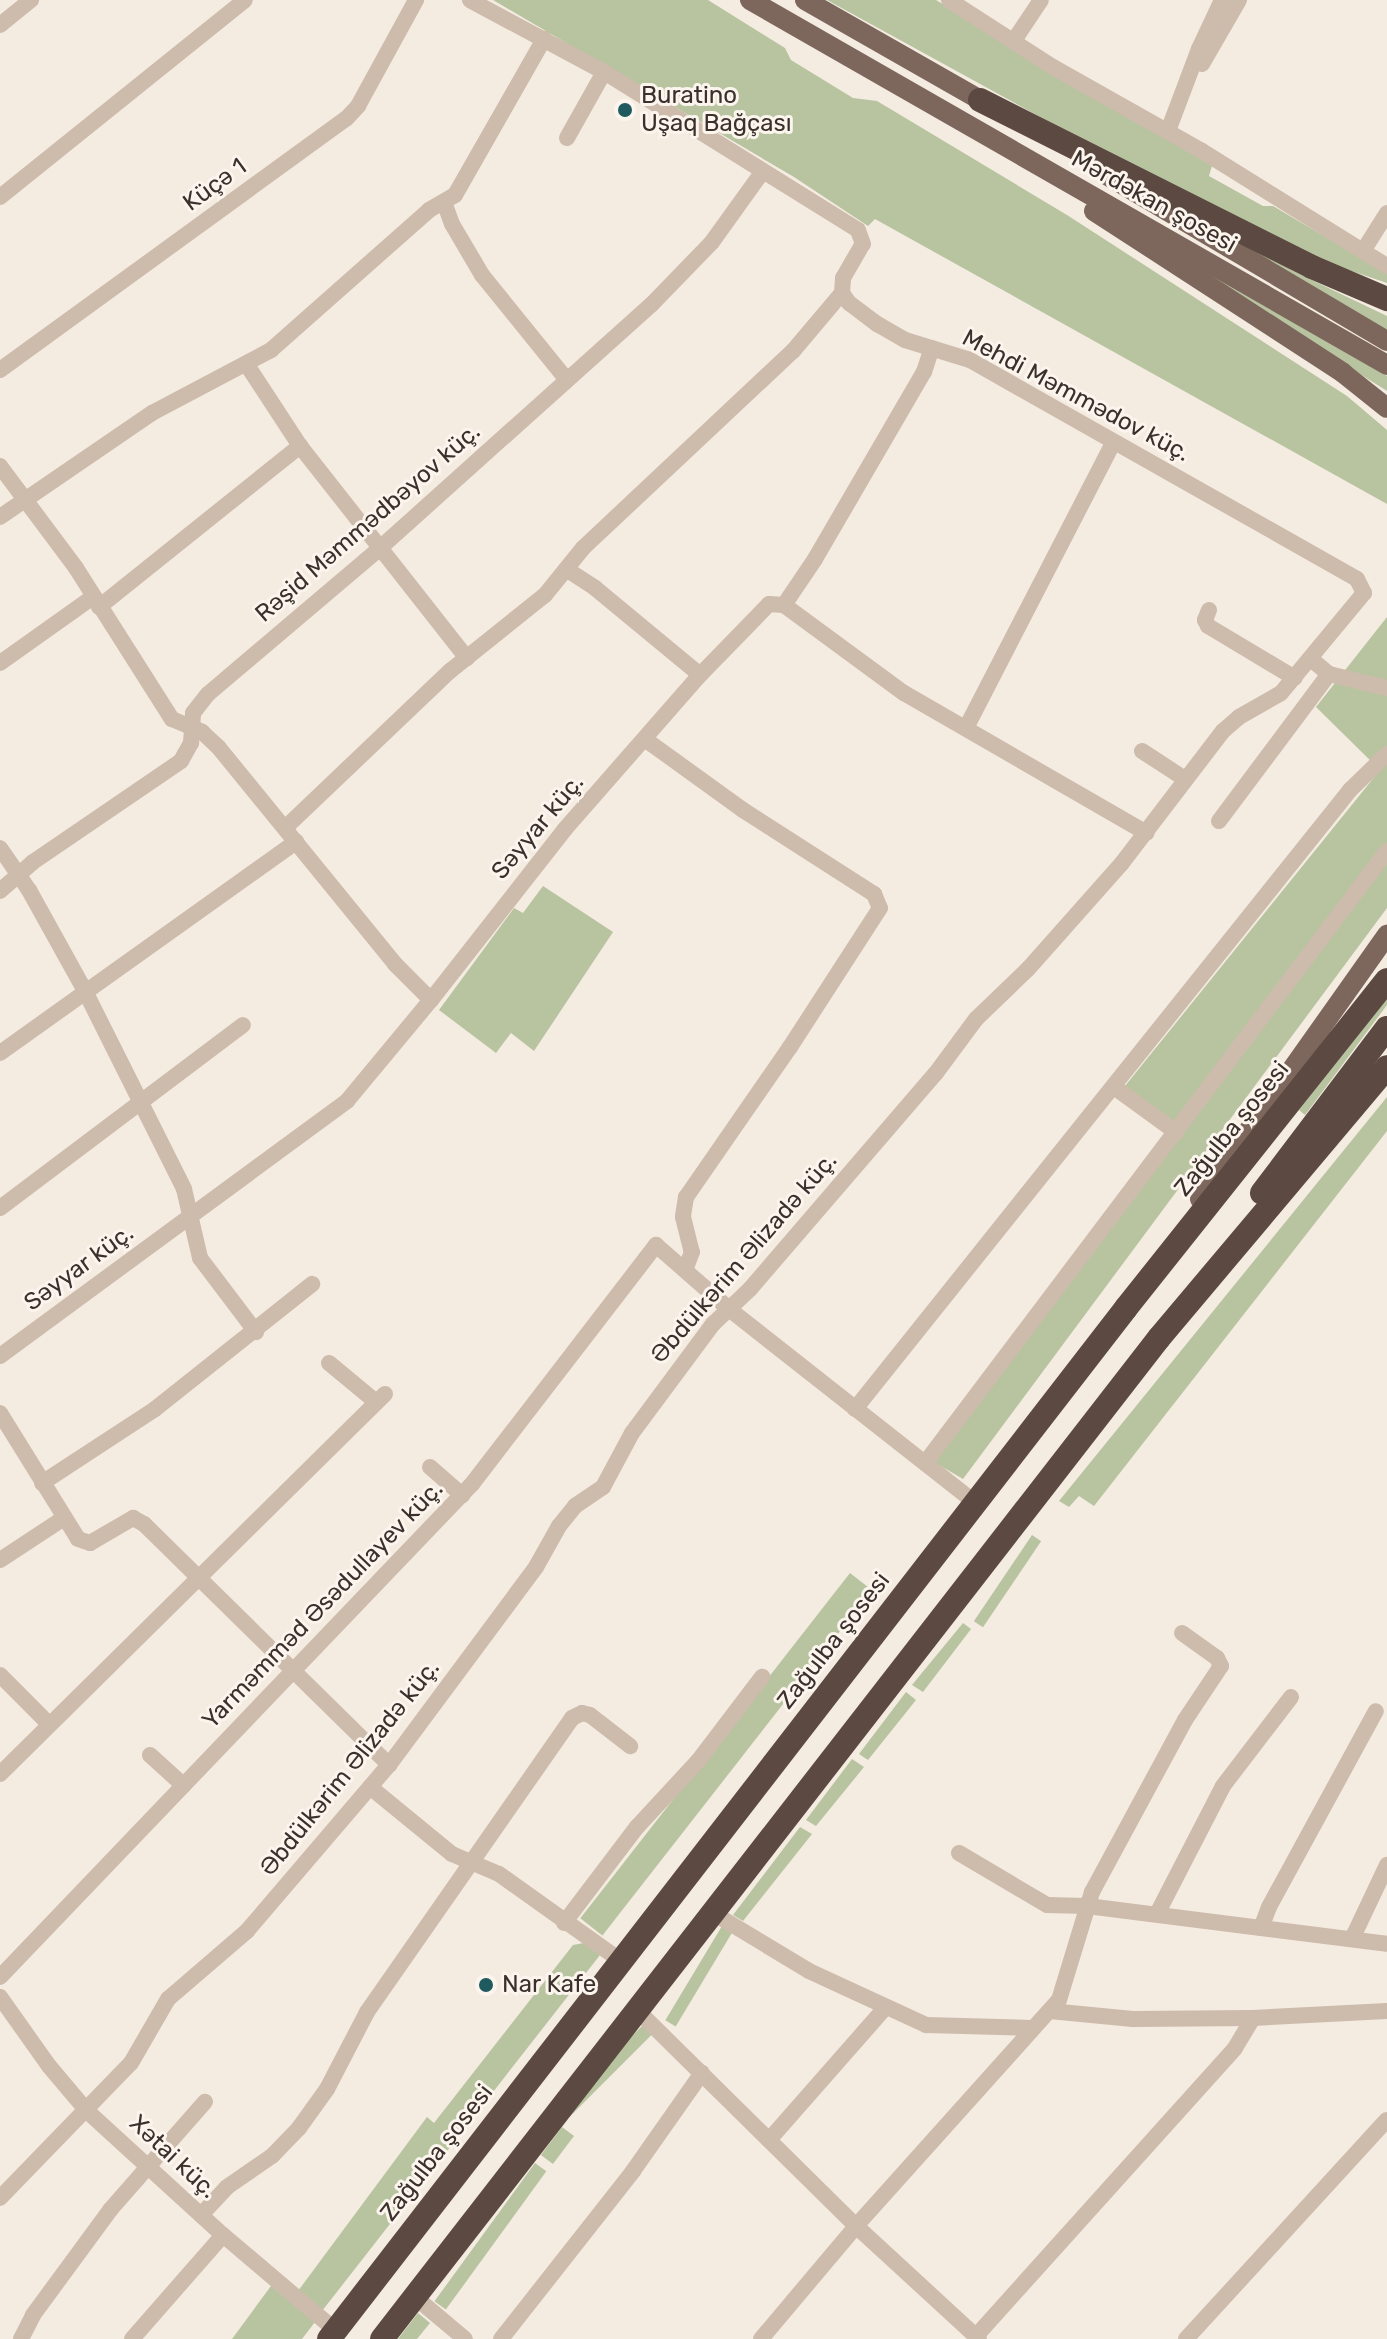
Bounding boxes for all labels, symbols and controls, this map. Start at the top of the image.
place label: Buratino Uşaq Bağçası [641,82,792,138]
marker: Buratino Uşaq Bağçası [616,101,634,119]
street label: Mərdəkan şosesi [1066,145,1242,259]
street label: Küçə 1 [178,152,252,218]
street label: Mehdi Məmmədov küç. [957,324,1195,468]
street label: Rəşid Məmmədbəyov küç. [249,417,487,629]
street label: Səyyar küç. [486,768,590,886]
street label: Zağulba şosesi [1169,1056,1295,1202]
street label: Əbdülkərim Əlizadə küç. [645,1147,843,1369]
street label: Səyyar küç. [18,1219,140,1317]
street label: Yarməmməd Əsədullayev küç. [196,1475,450,1735]
street label: Zağulba şosesi [772,1567,896,1715]
street label: Əbdülkərim Əlizadə küç. [254,1654,446,1882]
place label: Nar Kafe [502,1971,597,1999]
marker: Nar Kafe [477,1976,495,1994]
street label: Zağulba şosesi [375,2079,499,2227]
street label: Xətai küç. [123,2109,223,2205]

